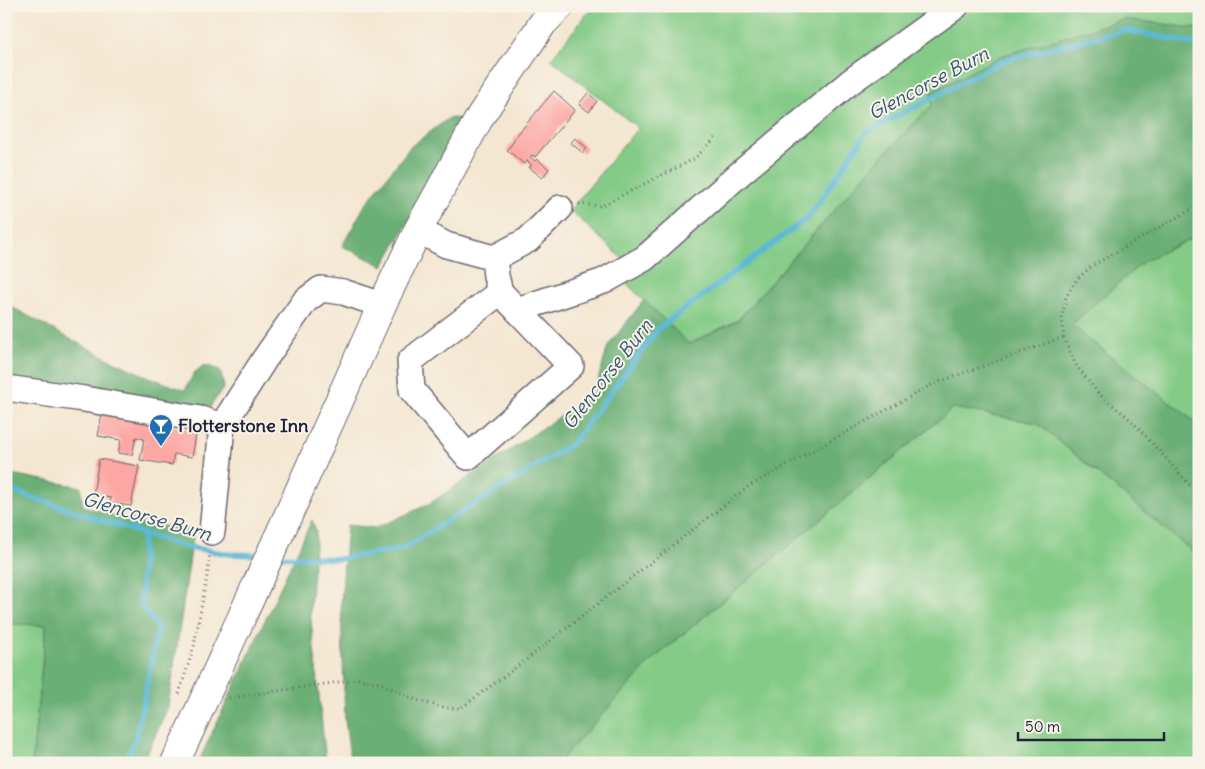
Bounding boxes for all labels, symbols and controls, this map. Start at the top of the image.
water label: Glencorse Burn [864,41,993,125]
water label: Glencorse Burn [557,313,658,434]
bar icon: Flotterstone Inn [148,413,174,447]
place label: Flotterstone Inn [178,414,309,437]
water label: Glencorse Burn [80,486,215,546]
scale bar [1018,709,1164,741]
text: 50 m [1025,717,1060,736]

